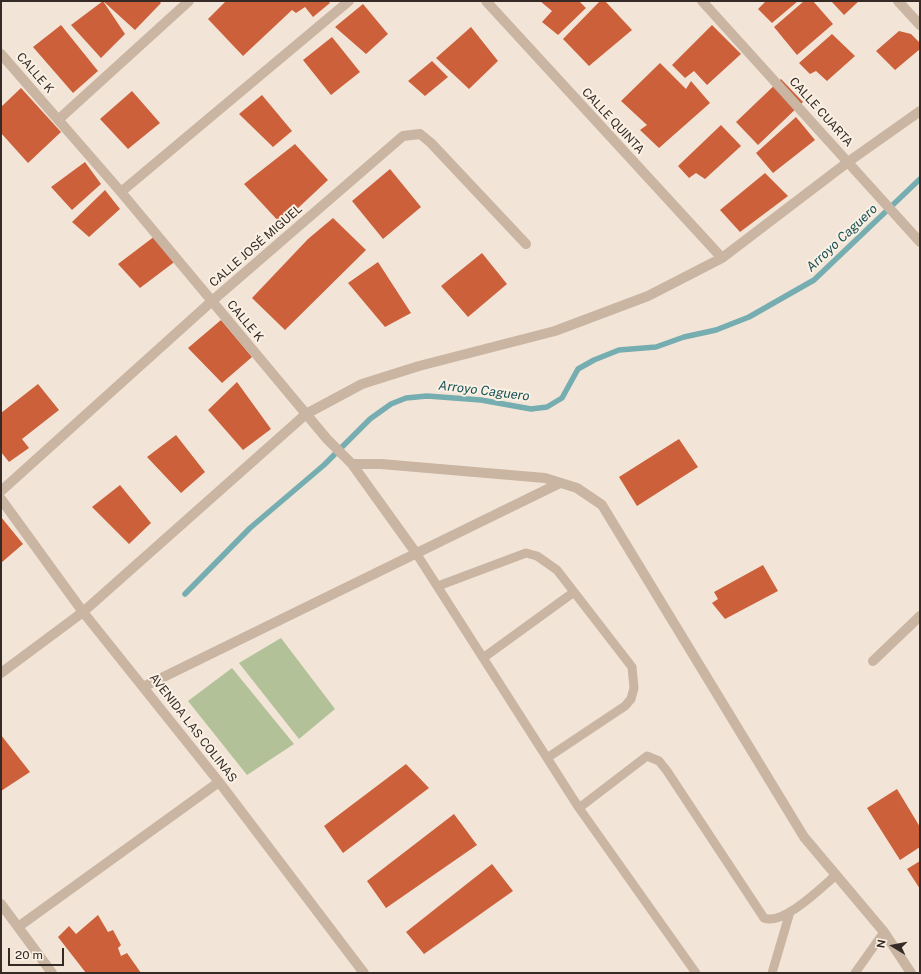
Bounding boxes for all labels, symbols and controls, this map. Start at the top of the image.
street label: CALLE K [13,50,57,96]
street label: CALLE CUARTA [786,74,856,150]
street label: CALLE QUINTA [579,85,647,157]
water label: Arroyo Caguero [803,201,881,275]
street label: CALLE JOSÉ MIGUEL [207,202,305,290]
street label: CALLE K [224,298,266,344]
water label: Arroyo Caguero [438,378,530,404]
street label: AVENIDA LAS COLINAS [146,671,240,785]
north arrow [873,926,913,966]
text: N [875,939,888,949]
scale bar [10,940,66,966]
text: 20 m [15,948,43,962]

